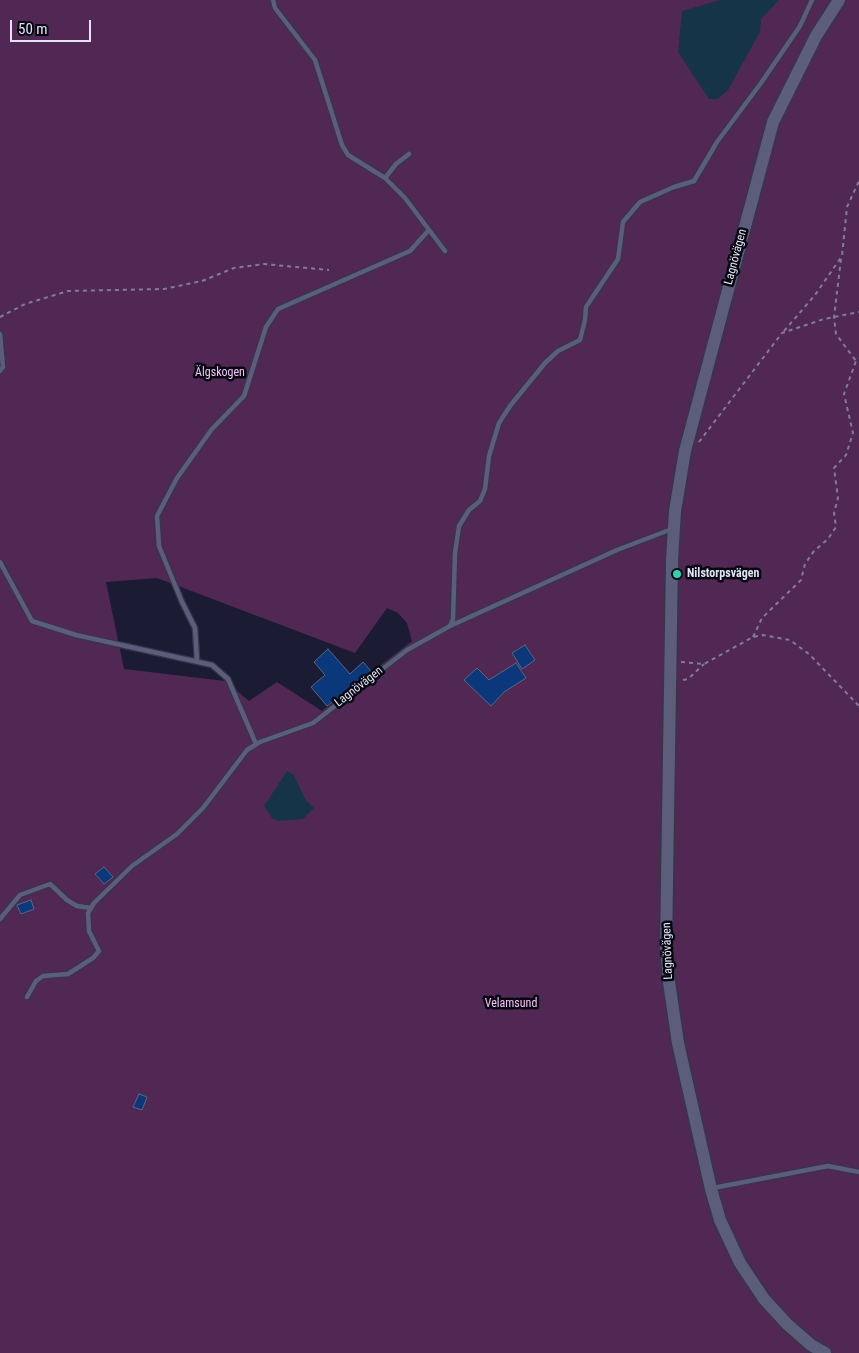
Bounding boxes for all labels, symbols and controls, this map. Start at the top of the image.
scale bar [12,10,94,42]
text: 50 m [18,20,48,38]
street label: Lagnövägen [722,227,750,287]
park label: Älgskogen [195,366,245,380]
place label: Nilstorpsvägen [687,567,759,581]
marker: Nilstorpsvägen [671,568,683,580]
street label: Lagnövägen [332,664,386,710]
street label: Lagnövägen [660,922,676,980]
park label: Velamsund [485,997,537,1011]

